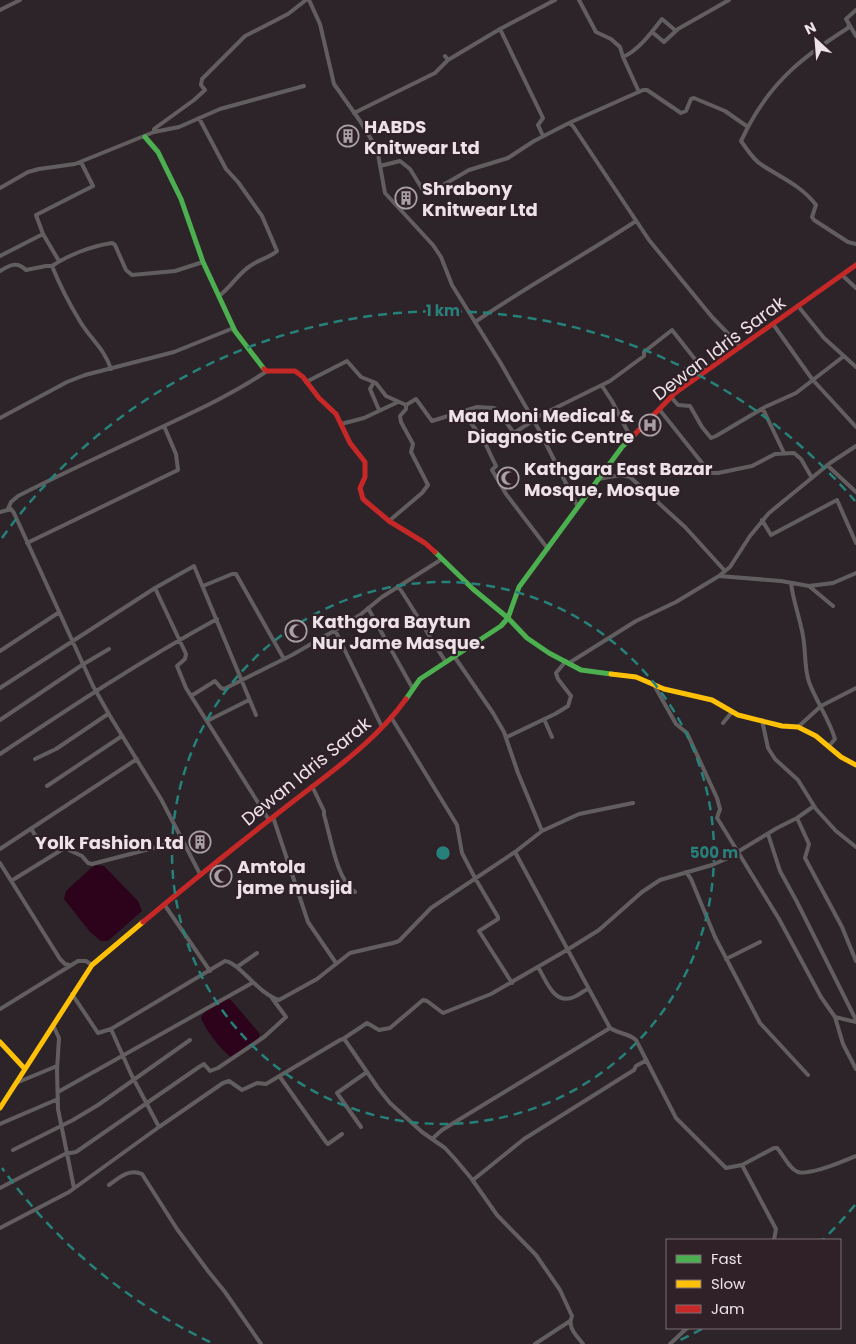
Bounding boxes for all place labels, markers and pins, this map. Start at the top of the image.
place label: HABDS Knitwear Ltd [364,114,480,160]
building icon: HABDS Knitwear Ltd [336,124,360,148]
place label: Shrabony Knitwear Ltd [422,176,538,222]
building icon: Shrabony Knitwear Ltd [394,186,418,210]
place label: Maa Moni Medical & Diagnostic Centre [448,403,635,449]
hospital icon: Maa Moni Medical & Diagnostic Centre [638,413,662,437]
place label: Kathgara East Bazar Mosque, Mosque [524,456,713,502]
mosque icon: Kathgara East Bazar Mosque, Mosque [496,466,520,490]
place label: Kathgora Baytun Nur Jame Masque. [312,609,485,655]
mosque icon: Kathgora Baytun Nur Jame Masque. [284,619,308,643]
place label: Yolk Fashion Ltd [35,830,184,855]
building icon: Yolk Fashion Ltd [188,830,212,854]
centre of rings [434,844,452,862]
place label: Amtola jame musjid [236,854,353,900]
mosque icon: Amtola jame musjid [209,864,233,888]

